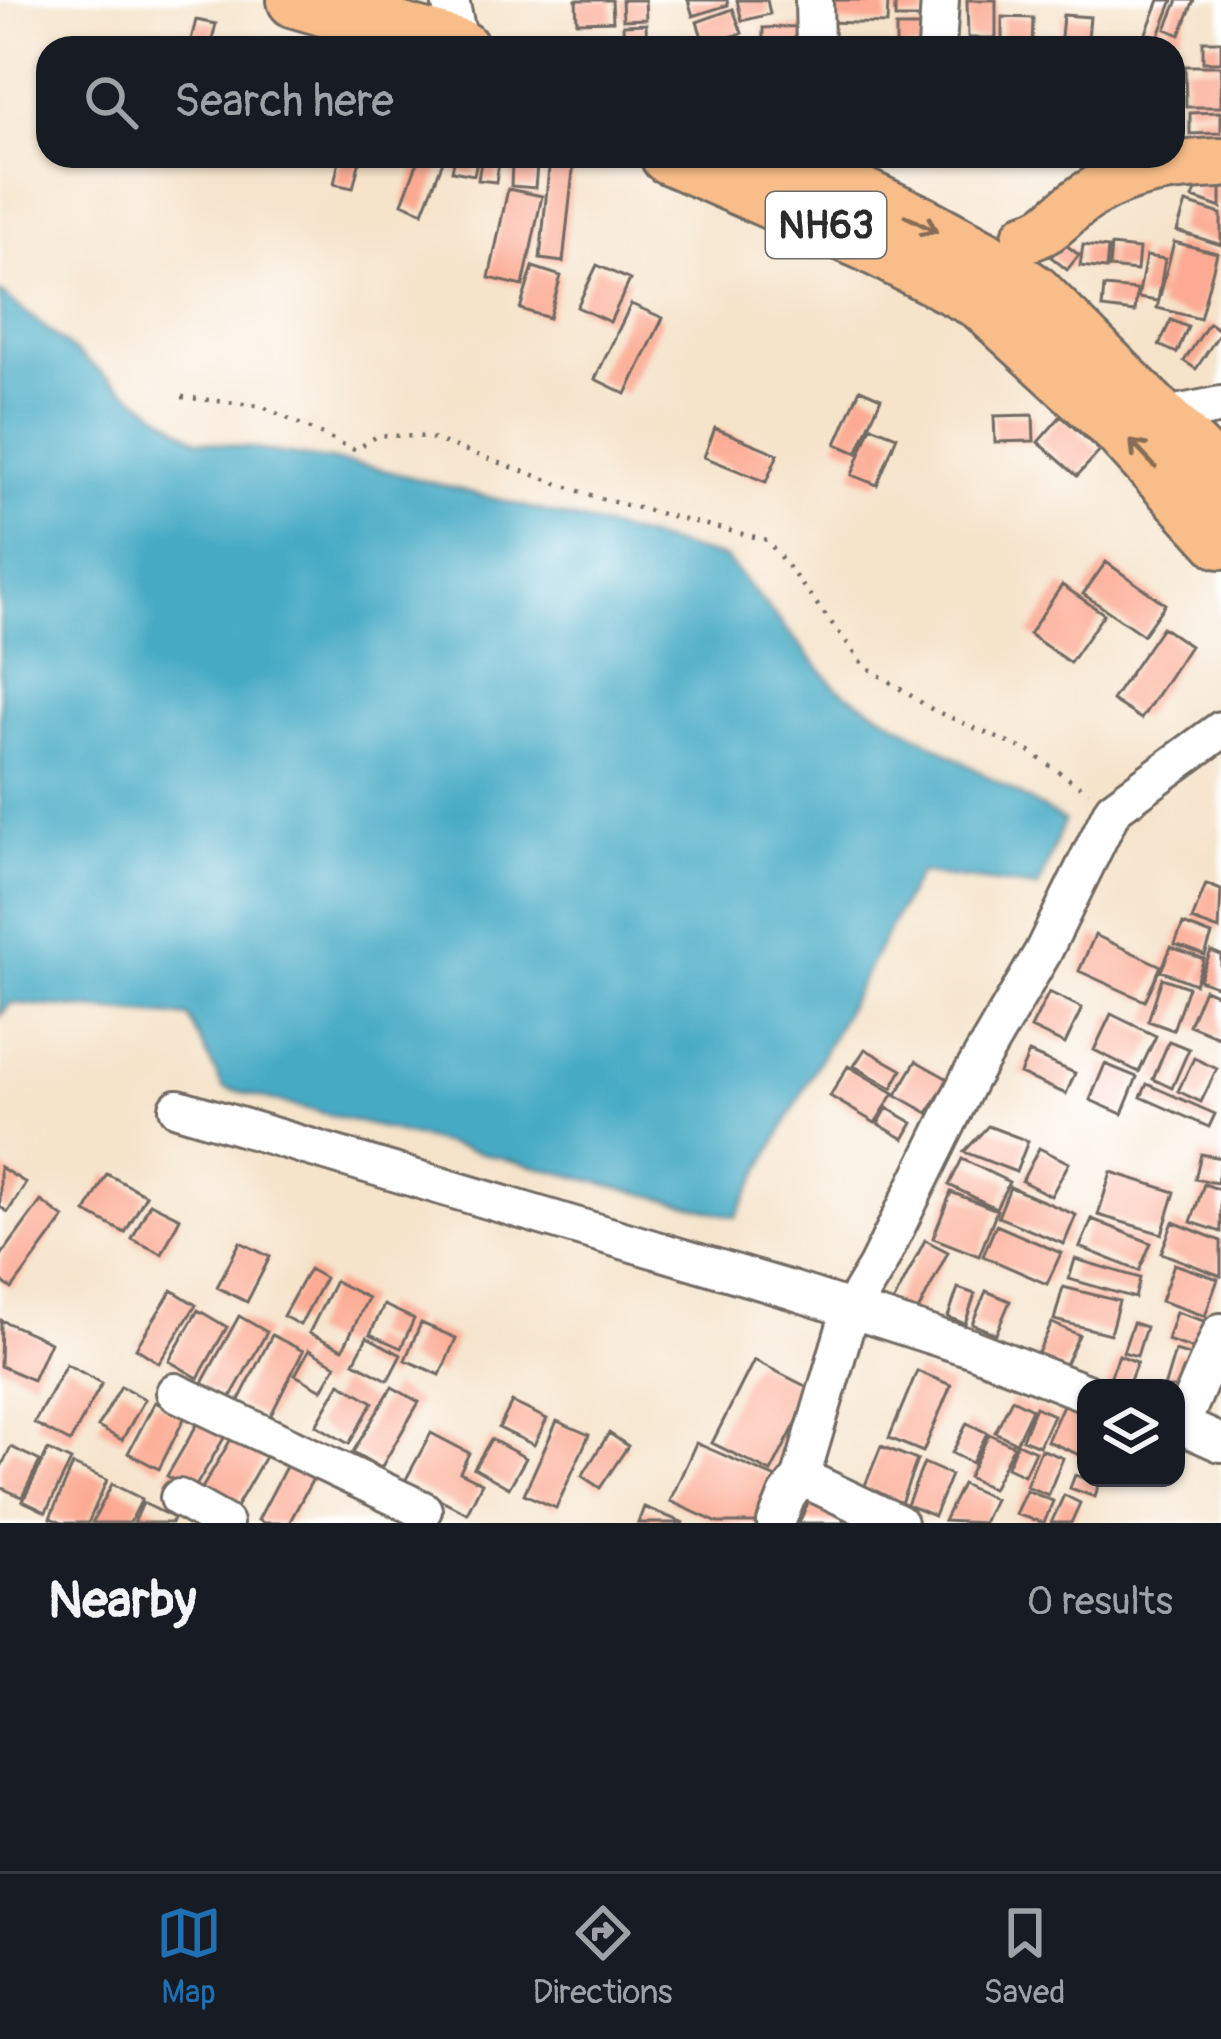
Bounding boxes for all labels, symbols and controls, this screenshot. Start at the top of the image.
search box [36,36,1185,168]
icon: search [78,69,144,135]
text: Search here [174,74,394,130]
road number: NH63 [766,192,886,258]
one-way arrow [903,214,938,237]
one-way arrow [1129,440,1157,470]
map controls [1077,1379,1185,1487]
button: layers [1077,1379,1185,1487]
text: Nearby [48,1569,196,1633]
text: 0 results [1027,1577,1173,1626]
tab: Map [156,1900,222,2013]
tab: Directions [533,1900,673,2013]
tab: Saved [984,1900,1065,2013]

